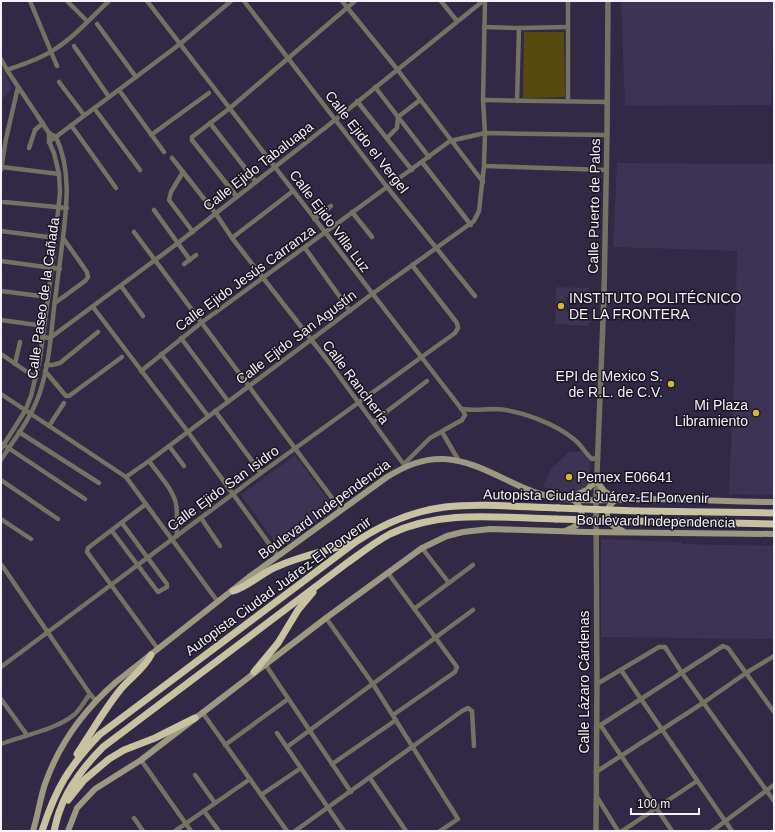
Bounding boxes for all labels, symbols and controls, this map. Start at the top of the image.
street label: Calle Ejido el Vergel [322,88,412,196]
street label: Calle Ejido Tabaluapa [200,118,316,214]
street label: Calle Puerto de Palos [585,138,603,274]
street label: Calle Ejido Villa Luz [286,167,374,275]
street label: Calle Paseo de la Cañada [24,216,62,380]
street label: Calle Ejido Jesús Carranza [172,222,318,334]
street label: Calle Ejido San Agustín [233,287,359,387]
place label: INSTITUTO POLITÉCNICO DE LA FRONTERA [569,290,742,322]
marker: INSTITUTO POLITÉCNICO DE LA FRONTERA [556,301,566,311]
street label: Calle Ranchería [319,337,393,427]
place label: EPI de Mexico S. de R.L. de C.V. [556,368,663,400]
marker: EPI de Mexico S. de R.L. de C.V. [666,379,676,389]
place label: Mi Plaza Libramiento [675,397,748,429]
marker: Mi Plaza Libramiento [751,408,761,418]
street label: Calle Ejido San Isidro [164,442,282,534]
street label: Boulevard Independencia [255,456,393,562]
place label: Pemex E06641 [577,469,673,485]
marker: Pemex E06641 [564,472,574,482]
street label: Autopista Ciudad Juárez-El Porvenir [483,486,709,506]
street label: Boulevard Independencia [576,512,736,530]
street label: Autopista Ciudad Juárez-El Porvenir [182,513,374,659]
street label: Calle Lázaro Cárdenas [576,610,592,754]
scale bar [631,790,699,816]
text: 100 m [637,797,670,811]

